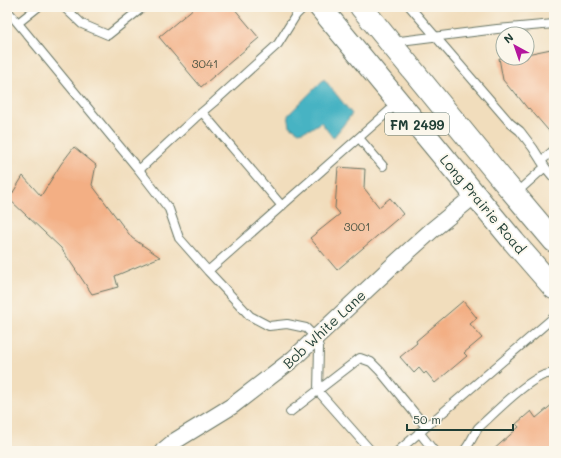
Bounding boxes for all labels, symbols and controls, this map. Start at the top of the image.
north arrow [495,26,535,66]
text: N [500,30,516,46]
house number: 3041 [192,55,218,71]
road number: FM 2499 [385,113,449,135]
street label: Long Prairie Road [436,150,530,258]
house number: 3001 [343,218,371,234]
street label: Bob White Lane [279,286,369,372]
scale bar [407,406,513,432]
text: 50 m [413,411,441,427]

